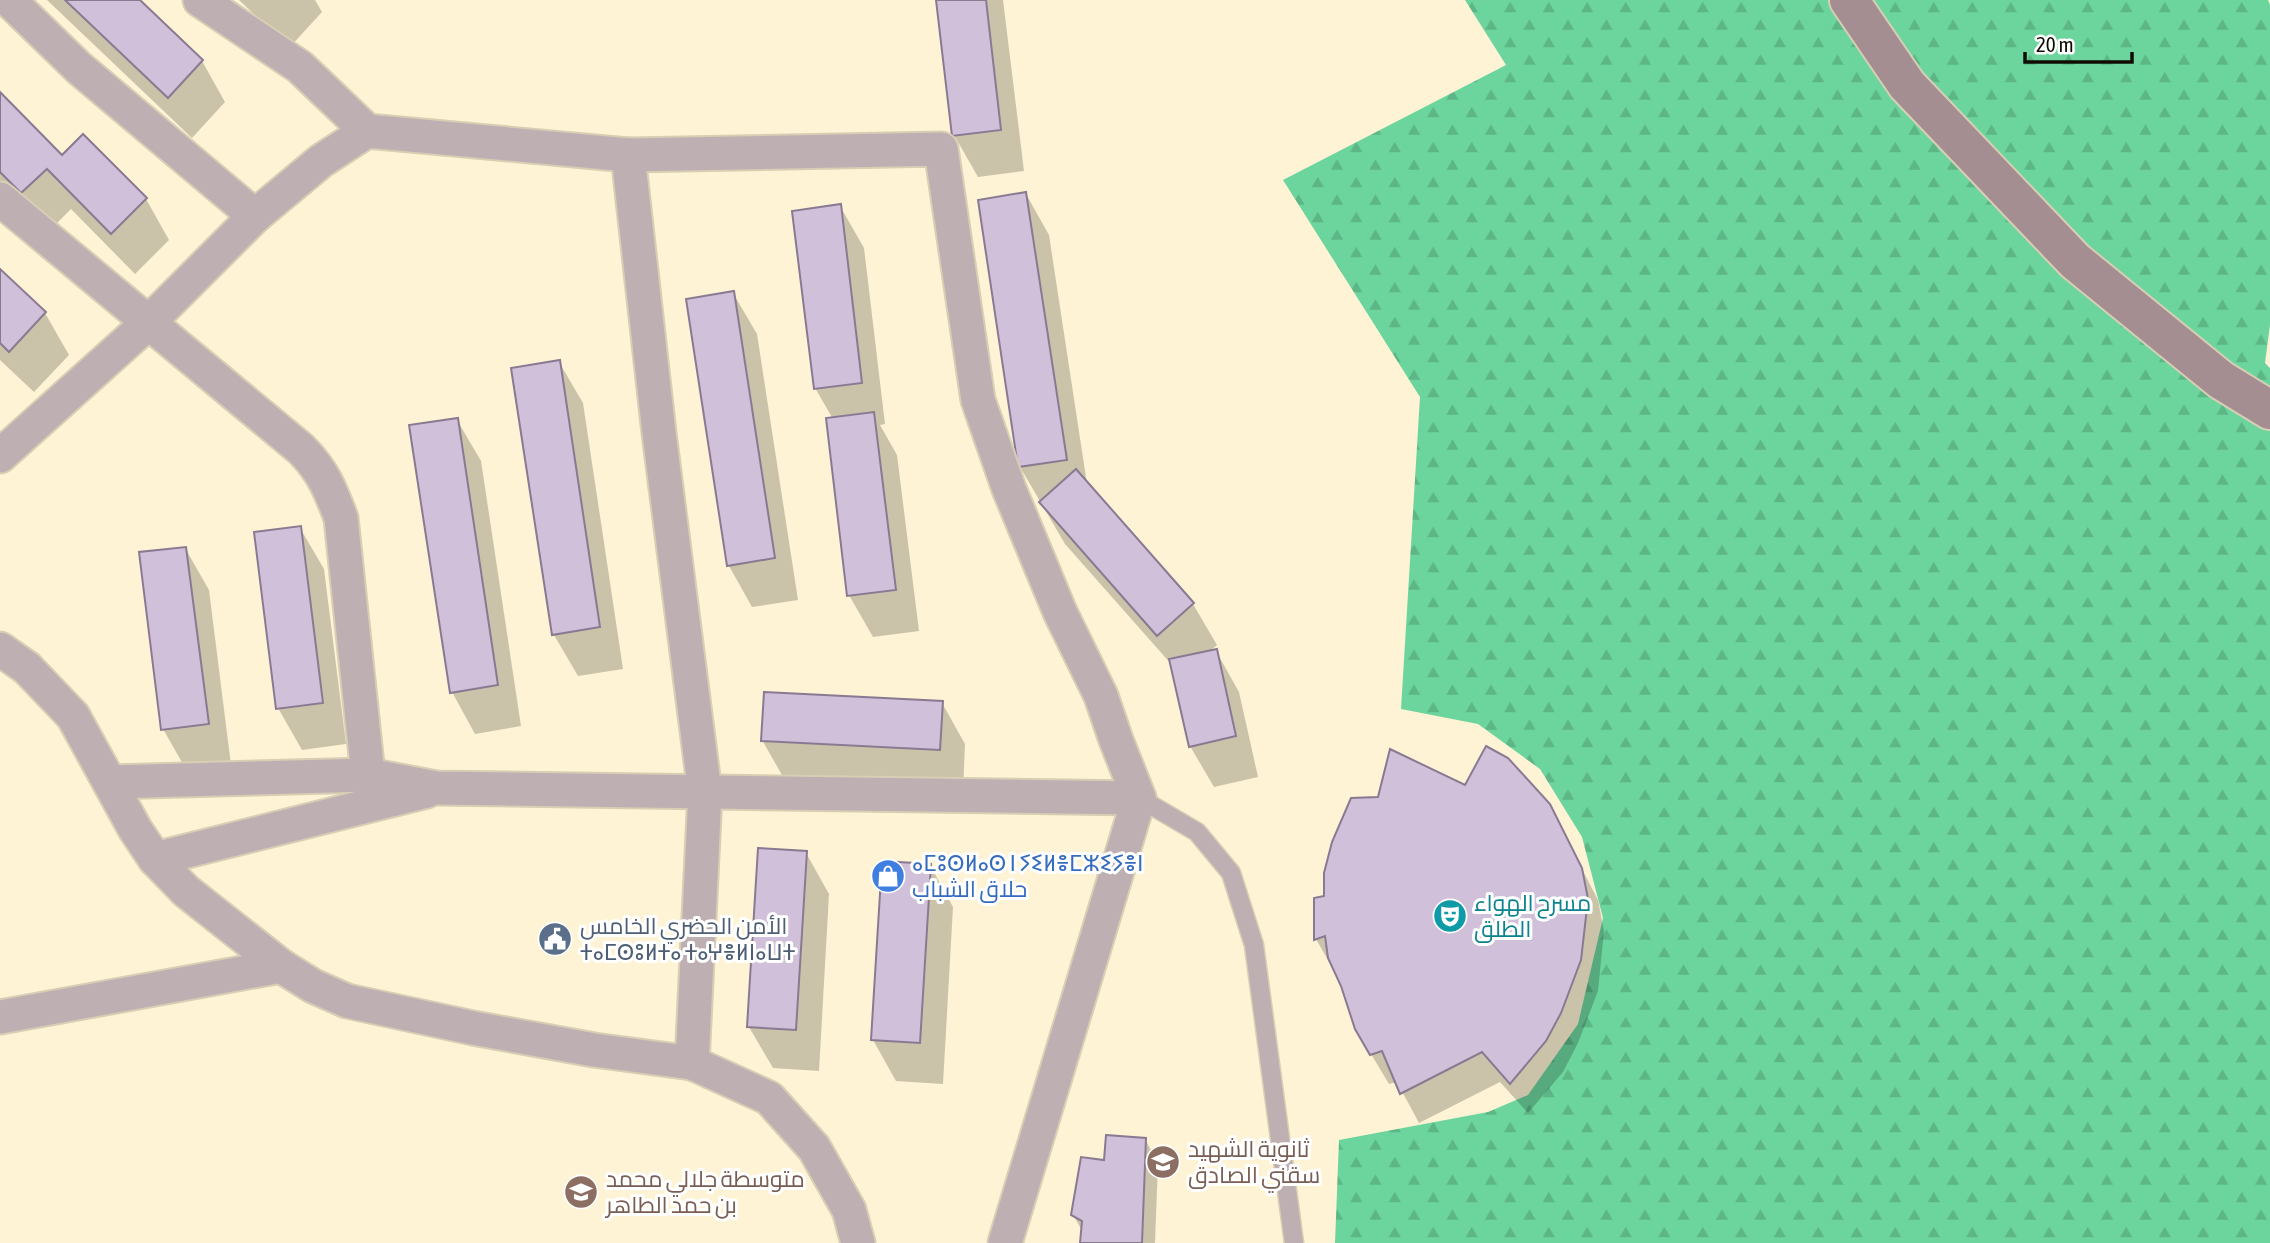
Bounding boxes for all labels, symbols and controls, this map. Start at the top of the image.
scale bar [2025,21,2132,65]
text: 20 m [2036,32,2074,56]
place label: ⴰⵎⵓⵙⵍⴰⵙ ⵏ ⵢⵉⵍⴻⵎⵣⵉⵢⴻⵏ حلاق الشباب [912,850,1144,903]
shop icon: ⴰⵎⵓⵙⵍⴰⵙ ⵏ ⵢⵉⵍⴻⵎⵣⵉⵢⴻⵏ حلاق الشباب [869,857,907,895]
place label: مسرح الهواء الطلق [1474,890,1591,943]
theatre icon: مسرح الهواء الطلق [1431,897,1469,935]
place label: الأمن الحضري الخامس ⵜⴰⵎⵙⵓⵍⵜⴰ ⵜⴰⵖⴻⵍⵏⴰⵡⵜ [580,913,796,965]
public building icon: الأمن الحضري الخامس ⵜⴰⵎⵙⵓⵍⵜⴰ ⵜⴰⵖⴻⵍⵏⴰⵡⵜ [536,920,574,958]
place label: ثانوية الشهيد سقني الصادق [1188,1136,1320,1193]
school or university icon: ثانوية الشهيد سقني الصادق [1144,1143,1182,1181]
place label: متوسطة جلالي محمد بن حمد الطاهر [604,1166,805,1219]
school or university icon: متوسطة جلالي محمد بن حمد الطاهر [562,1173,600,1211]

